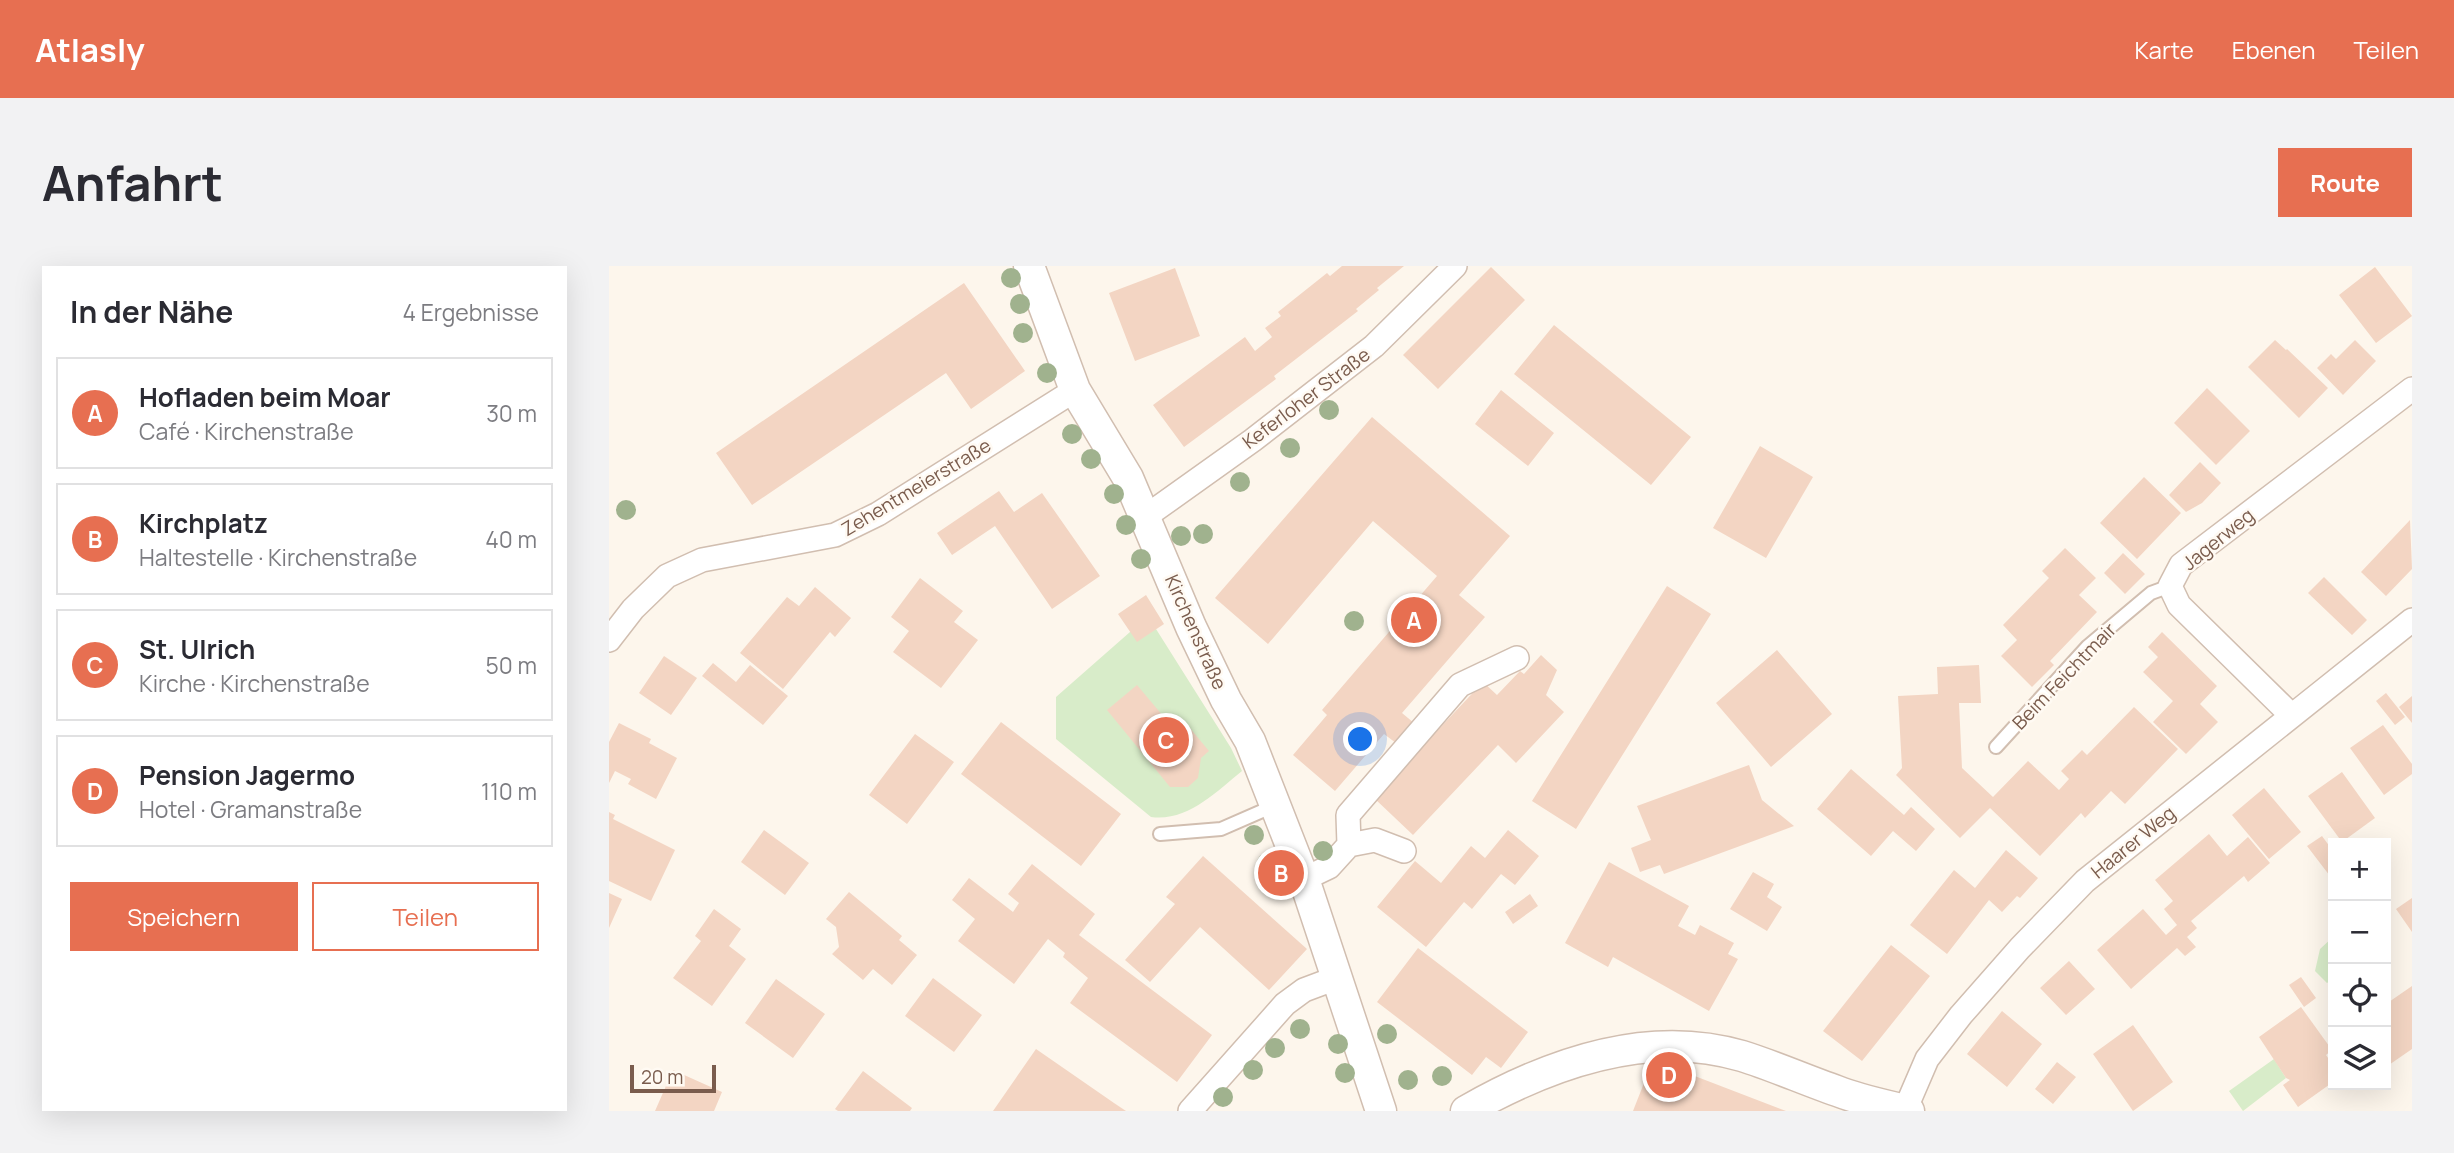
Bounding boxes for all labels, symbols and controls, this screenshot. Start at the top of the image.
text: Atlasly [35,27,145,72]
text: Karte [2134,33,2194,66]
text: Ebenen [2232,33,2315,66]
text: Teilen [2353,33,2419,66]
button: Route [2278,148,2412,217]
text: Anfahrt [42,149,223,216]
text: In der Nähe [70,291,233,332]
text: 4 Ergebnisse [403,296,539,328]
street label: Keferloher Straße [1237,341,1375,455]
text: Hofladen beim Moar [139,379,391,415]
text: A [87,397,103,429]
text: 30 m [486,397,537,429]
text: Café · Kirchenstraße [139,415,354,447]
street label: Zehentmeierstraße [836,432,996,542]
street label: Jagerweg [2177,502,2259,576]
text: Kirchplatz [139,505,268,541]
text: B [88,523,102,555]
text: 40 m [485,523,537,555]
text: Haltestelle · Kirchenstraße [139,541,417,573]
street label: Kirchenstraße [1159,570,1233,694]
pin: A [1391,594,1437,646]
street label: Beim Feichtmair [2006,617,2122,735]
text: St. Ulrich [139,631,255,667]
text: C [87,649,104,681]
text: 50 m [486,649,537,681]
text: Kirche · Kirchenstraße [139,667,370,699]
pin: C [1143,714,1189,766]
your location [1343,722,1377,756]
text: Pension Jagermo [139,757,355,793]
text: D [87,775,103,807]
text: 110 m [481,775,537,807]
text: Hotel · Gramanstraße [139,793,362,825]
street label: Haarer Weg [2085,800,2181,884]
map controls [2328,838,2391,1090]
button: + [2328,838,2391,901]
pin: B [1258,847,1304,899]
button: Speichern [70,882,298,951]
button: Teilen [312,882,539,951]
button: − [2328,901,2391,964]
button: locate [2328,964,2391,1027]
button: layers [2328,1027,2391,1090]
pin: D [1646,1049,1692,1101]
scale bar [630,1062,716,1094]
text: 20 m [641,1064,683,1090]

